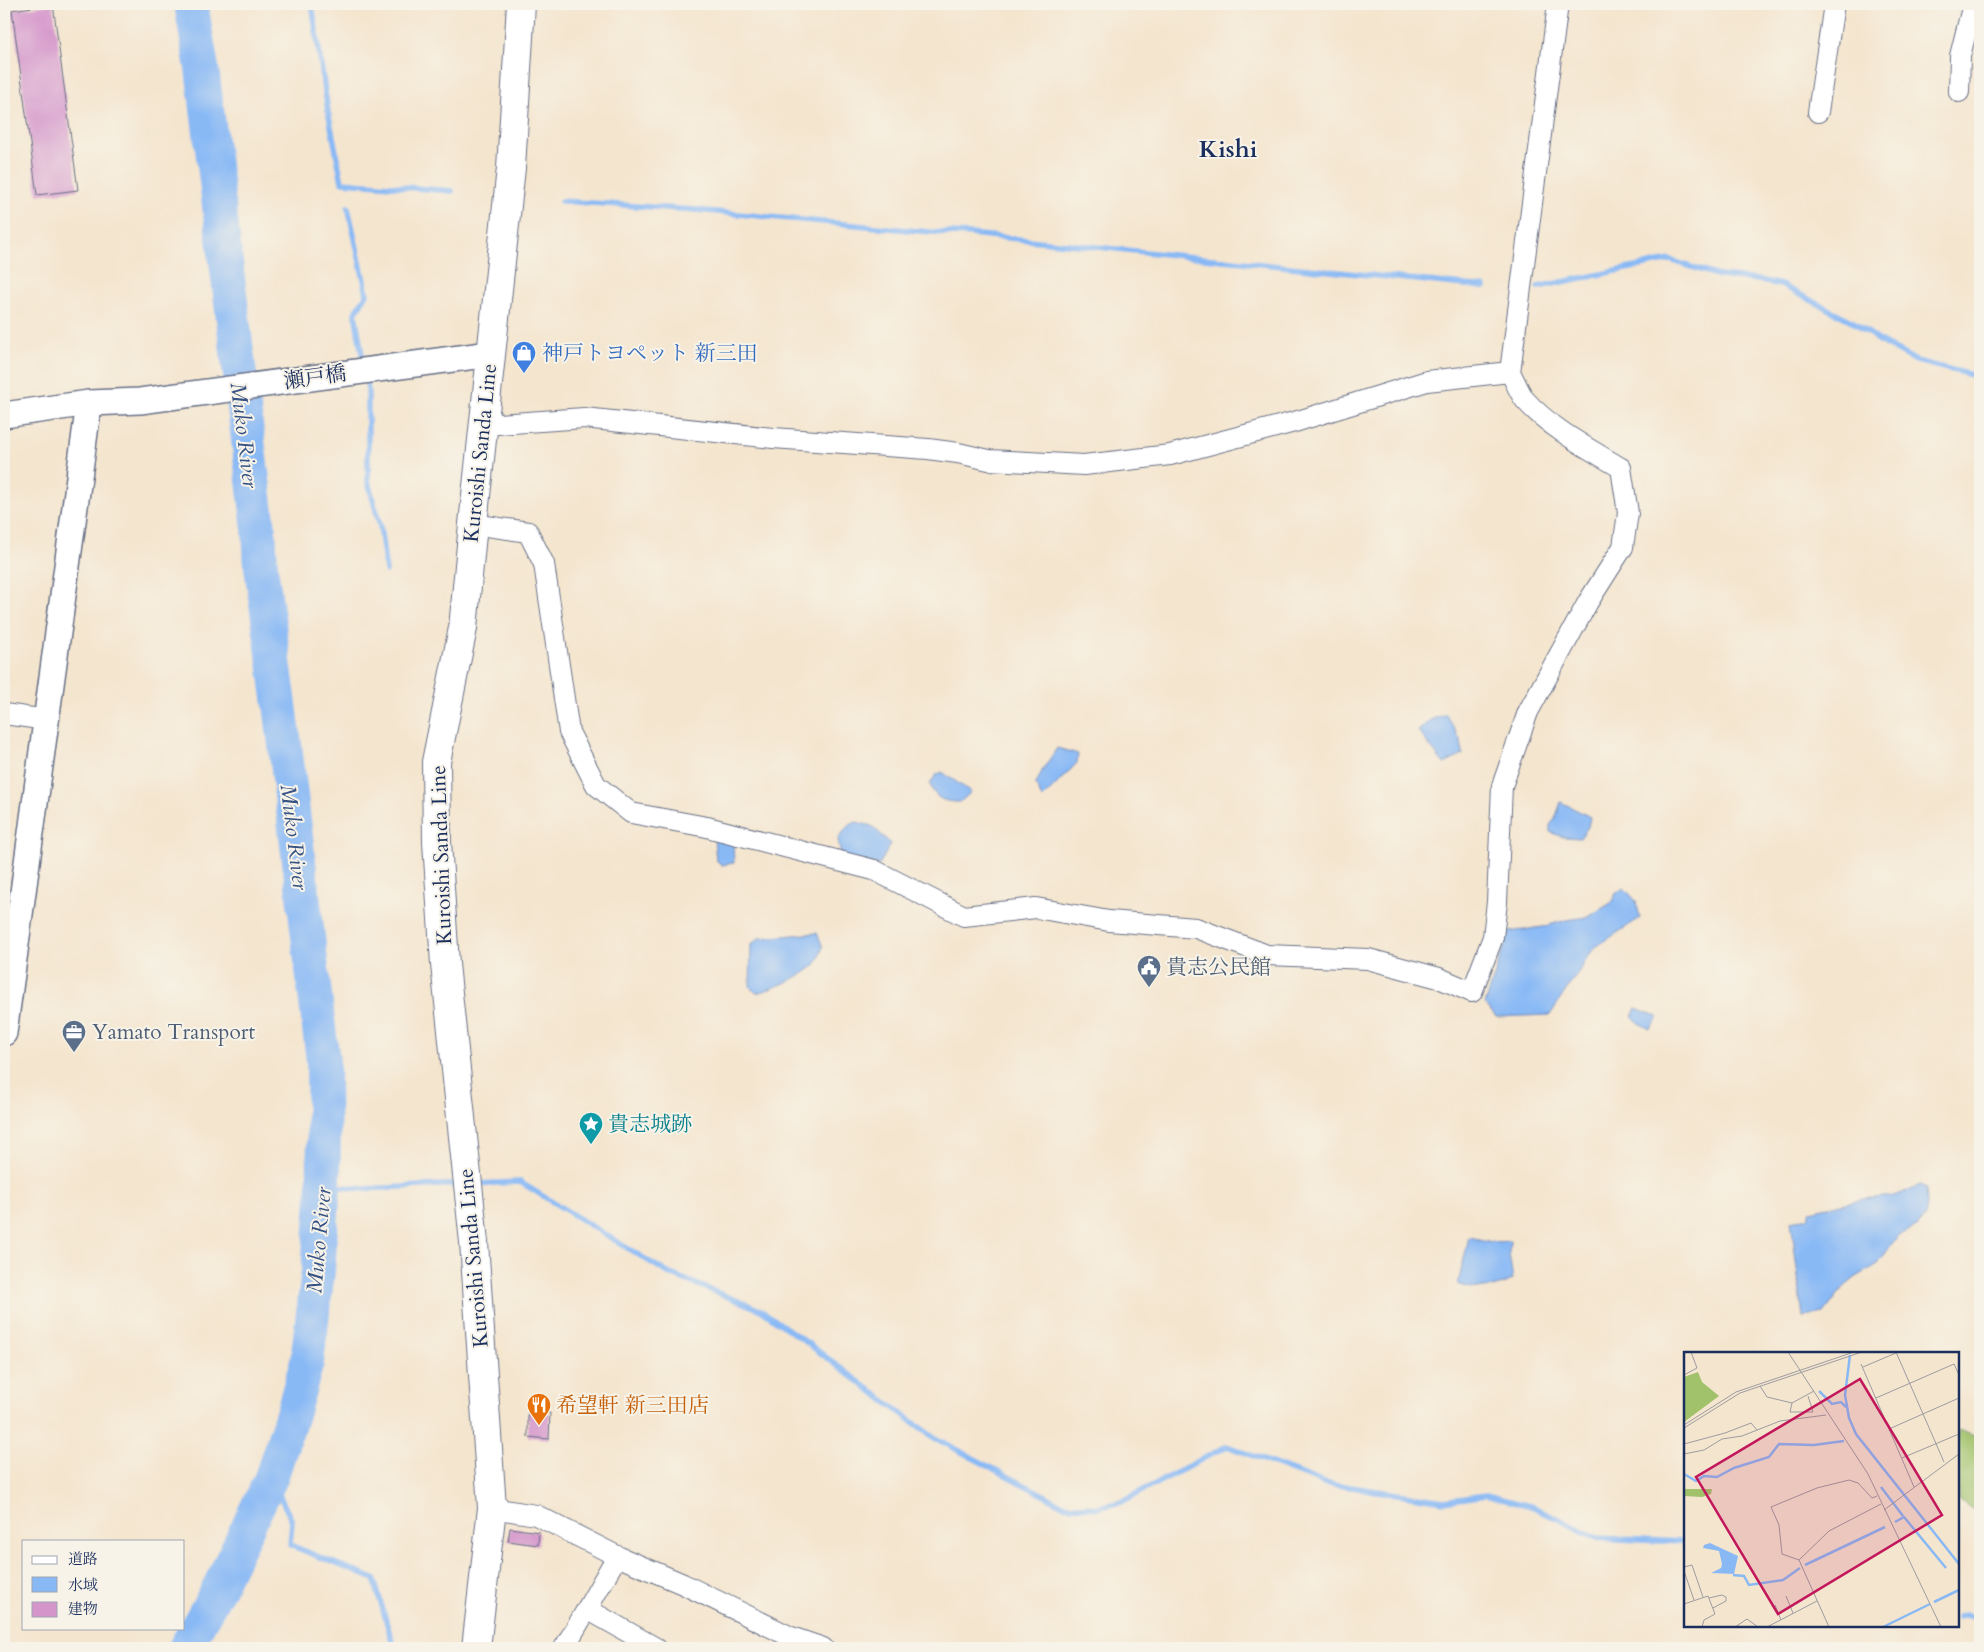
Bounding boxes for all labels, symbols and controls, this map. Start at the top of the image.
district label: Kishi [1199,133,1258,166]
place label: 神戸トヨペット 新三田 [542,339,758,368]
shop icon: 神戸トヨペット 新三田 [511,340,537,374]
street label: 瀬戸橋 [282,359,348,396]
street label: Kuroishi Sanda Line [457,362,504,544]
water label: Muko River [223,381,265,490]
street label: Kuroishi Sanda Line [424,765,459,945]
water label: Muko River [273,783,315,892]
place label: 貴志公民館 [1166,953,1271,982]
public building icon: 貴志公民館 [1136,954,1162,988]
place label: Yamato Transport [92,1018,255,1047]
office icon: Yamato Transport [61,1019,87,1053]
place label: 貴志城跡 [608,1110,692,1139]
place icon: 貴志城跡 [578,1111,604,1145]
street label: Kuroishi Sanda Line [451,1167,496,1349]
water label: Muko River [299,1185,339,1294]
inset map [1684,1352,1959,1627]
place label: 希望軒 新三田店 [556,1391,709,1420]
restaurant icon: 希望軒 新三田店 [526,1392,552,1426]
legend [22,1540,185,1630]
text: 道路 [68,1549,98,1569]
text: 水域 [68,1575,98,1595]
text: 建物 [68,1599,98,1619]

